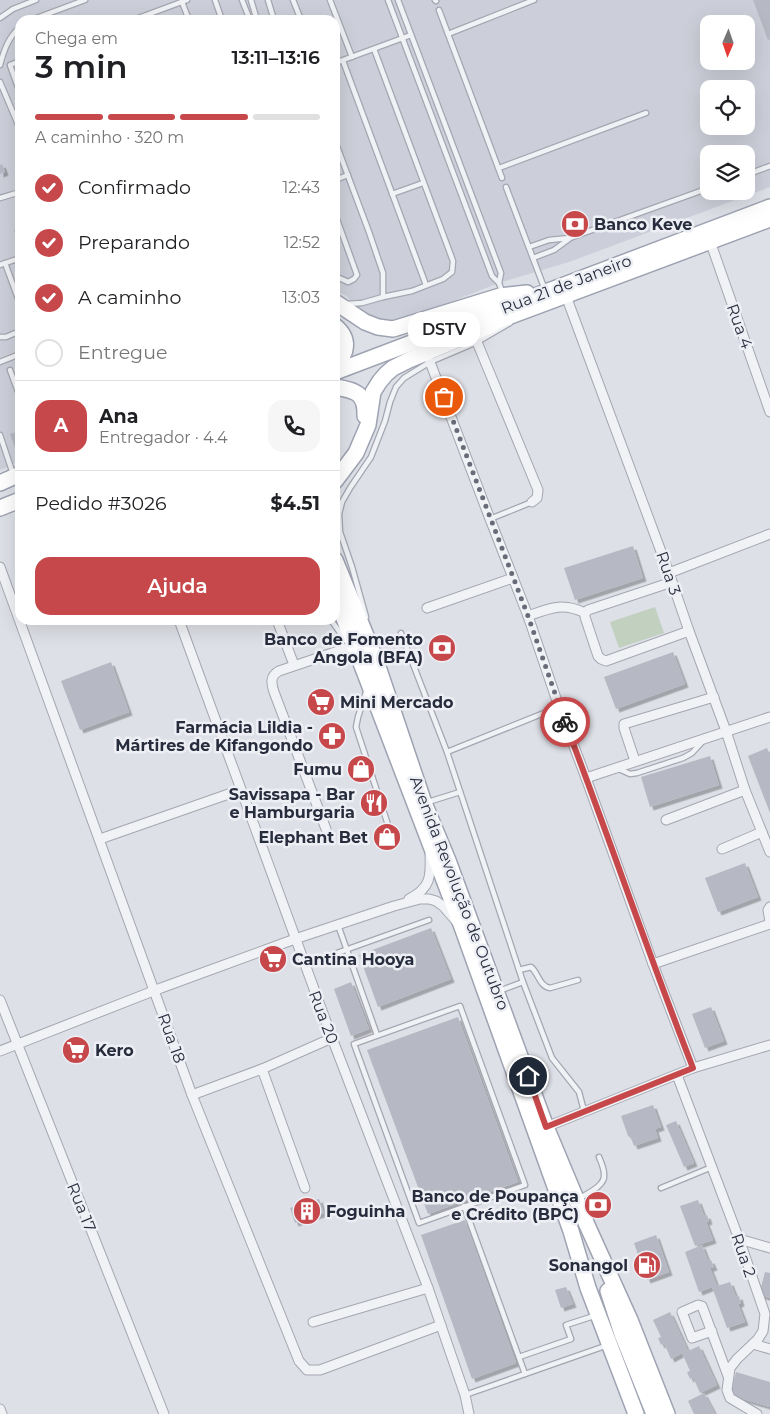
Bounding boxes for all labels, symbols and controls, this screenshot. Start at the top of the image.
north arrow [700,15,755,70]
map controls [700,15,755,200]
text: Chega em [35,29,118,48]
text: 13:11–13:16 [231,46,320,69]
text: 3 min [35,47,127,86]
button: locate [700,80,755,135]
text: A caminho · 320 m [35,128,184,147]
button: layers [700,145,755,200]
icon: check [35,174,63,202]
text: Confirmado [78,176,191,199]
text: 12:43 [282,178,320,197]
bank icon: Banco Keve [560,209,590,239]
place label: Banco Keve [594,215,692,234]
icon: check [35,229,63,257]
text: Preparando [78,231,190,254]
text: 12:52 [284,233,320,252]
street label: Rua 21 de Janeiro [498,251,634,318]
icon: check [35,284,63,312]
text: A caminho [78,286,181,309]
text: 13:03 [282,288,320,307]
street label: Rua 4 [723,301,757,352]
callout: DSTV [408,312,480,347]
text: DSTV [422,320,466,339]
text: Entregue [78,341,167,364]
pin [423,376,465,418]
icon: bag [430,383,458,411]
button: phone [268,400,320,452]
text: Ana [99,405,138,428]
text: A [54,414,68,437]
text: Entregador · 4.4 [99,428,228,447]
text: Pedido #3026 [35,492,166,515]
text: $4.51 [270,492,320,515]
street label: Rua 3 [652,549,685,598]
button: Ajuda [35,557,320,615]
place label: Banco de Fomento Angola (BFA) [264,630,423,667]
bank icon: Banco de Fomento Angola (BFA) [427,633,457,663]
supermarket icon: Mini Mercado [306,687,336,717]
place label: Mini Mercado [340,693,454,712]
courier [540,697,590,747]
icon: bike [551,708,579,736]
place label: Farmácia Lildia - Mártires de Kifangondo [115,718,313,755]
pharmacy icon: Farmácia Lildia - Mártires de Kifangondo [317,721,347,751]
shop icon: Fumu [346,754,376,784]
place label: Fumu [293,760,342,779]
street label: Avenida Revolução de Outubro [406,773,513,1013]
place label: Savissapa - Bar e Hamburgaria [229,785,355,822]
restaurant icon: Savissapa - Bar e Hamburgaria [359,788,389,818]
shop icon: Elephant Bet [372,822,402,852]
place label: Elephant Bet [259,828,368,847]
supermarket icon: Cantina Hooya [258,944,288,974]
place label: Cantina Hooya [292,950,414,969]
street label: Rua 20 [305,988,342,1047]
street label: Rua 18 [154,1011,189,1066]
supermarket icon: Kero [61,1035,91,1065]
place label: Kero [95,1041,134,1060]
pin [507,1055,549,1097]
icon: home [514,1062,542,1090]
street label: Rua 17 [63,1180,100,1234]
place label: Banco de Poupança e Crédito (BPC) [411,1187,579,1224]
bank icon: Banco de Poupança e Crédito (BPC) [583,1190,613,1220]
building icon: Foguinha [292,1196,322,1226]
place label: Foguinha [326,1202,405,1221]
street label: Rua 2 [727,1231,760,1280]
fuel station icon: Sonangol [632,1250,662,1280]
place label: Sonangol [549,1256,628,1275]

